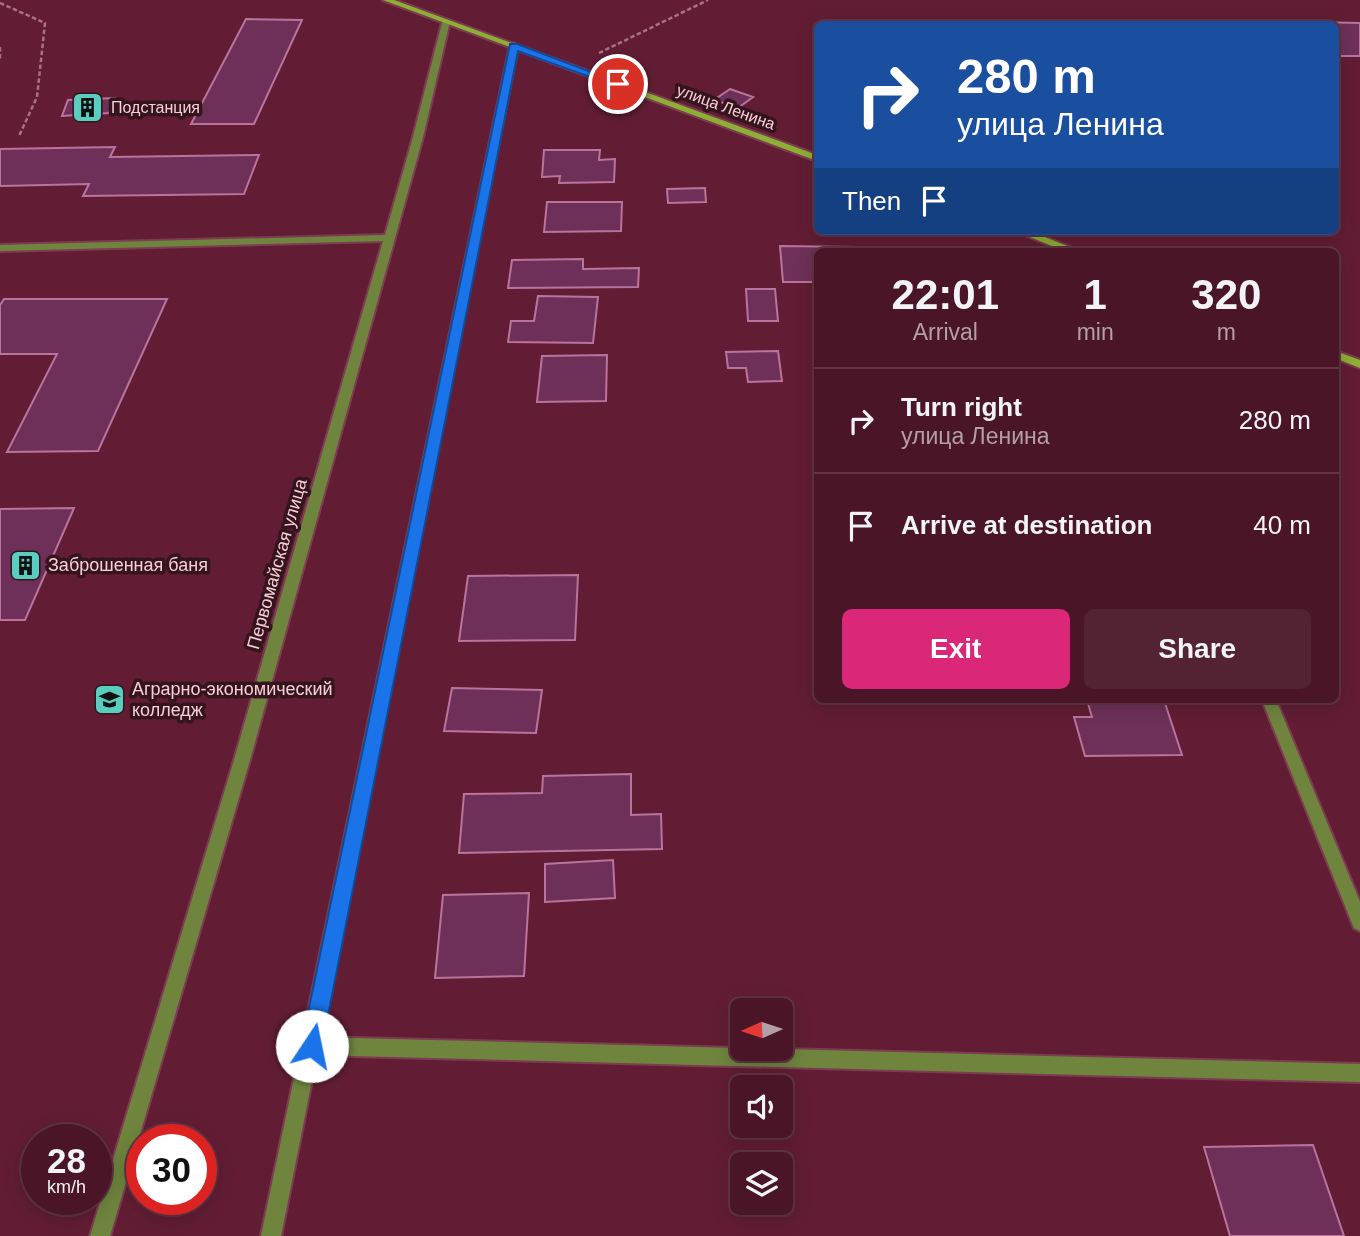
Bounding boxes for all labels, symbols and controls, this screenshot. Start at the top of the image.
icon: right [842,49,933,140]
text: 280 m [957,49,1096,103]
pin [588,54,648,114]
icon: arrive [599,65,637,103]
street label: улица Ленина [675,81,778,133]
building icon: Подстанция [71,90,105,124]
place label: Подстанция [111,99,200,116]
text: улица Ленина [957,106,1164,142]
icon: arrive [915,182,953,220]
text: Then [842,186,901,216]
text: 22:01 [892,271,999,318]
text: 1 [1083,271,1107,318]
text: 320 [1191,271,1261,318]
text: Arrival [913,319,978,345]
text: min [1077,319,1114,345]
text: m [1217,319,1236,345]
text: Turn right [901,392,1022,422]
icon: right [842,402,880,440]
text: 280 m [1239,405,1311,435]
text: улица Ленина [901,423,1050,449]
street label: Первомайская улица [243,476,311,651]
icon: arrive [842,507,880,545]
text: Arrive at destination [901,510,1152,540]
text: 40 m [1253,510,1311,540]
building icon: Заброшенная баня [8,548,42,582]
place label: Заброшенная баня [48,555,208,575]
button: Exit [842,609,1070,689]
button: Share [1084,609,1311,689]
place label: Аграрно-экономический колледж [132,679,333,720]
school or university icon: Аграрно-экономический колледж [92,682,126,716]
north arrow [730,998,793,1060]
map controls [730,998,793,1215]
position arrow [275,1009,349,1083]
button: sound [730,1075,793,1138]
speed limit sign: 30 [126,1124,217,1215]
text: 28 [47,1141,86,1180]
button: layers [730,1152,793,1215]
text: km/h [47,1177,86,1197]

